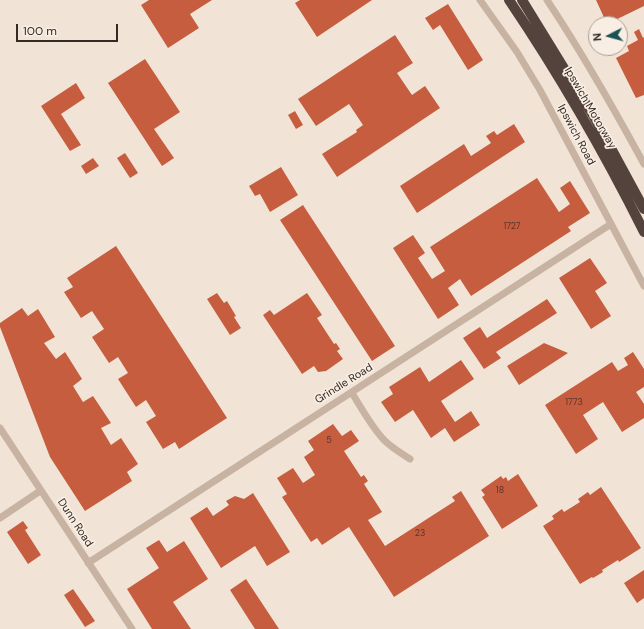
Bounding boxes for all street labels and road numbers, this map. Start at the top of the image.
street label: Ipswich Motorway [561,65,619,151]
street label: Ipswich Road [554,102,598,168]
street label: Grindle Road [313,361,375,407]
street label: Dunn Road [54,496,96,550]

